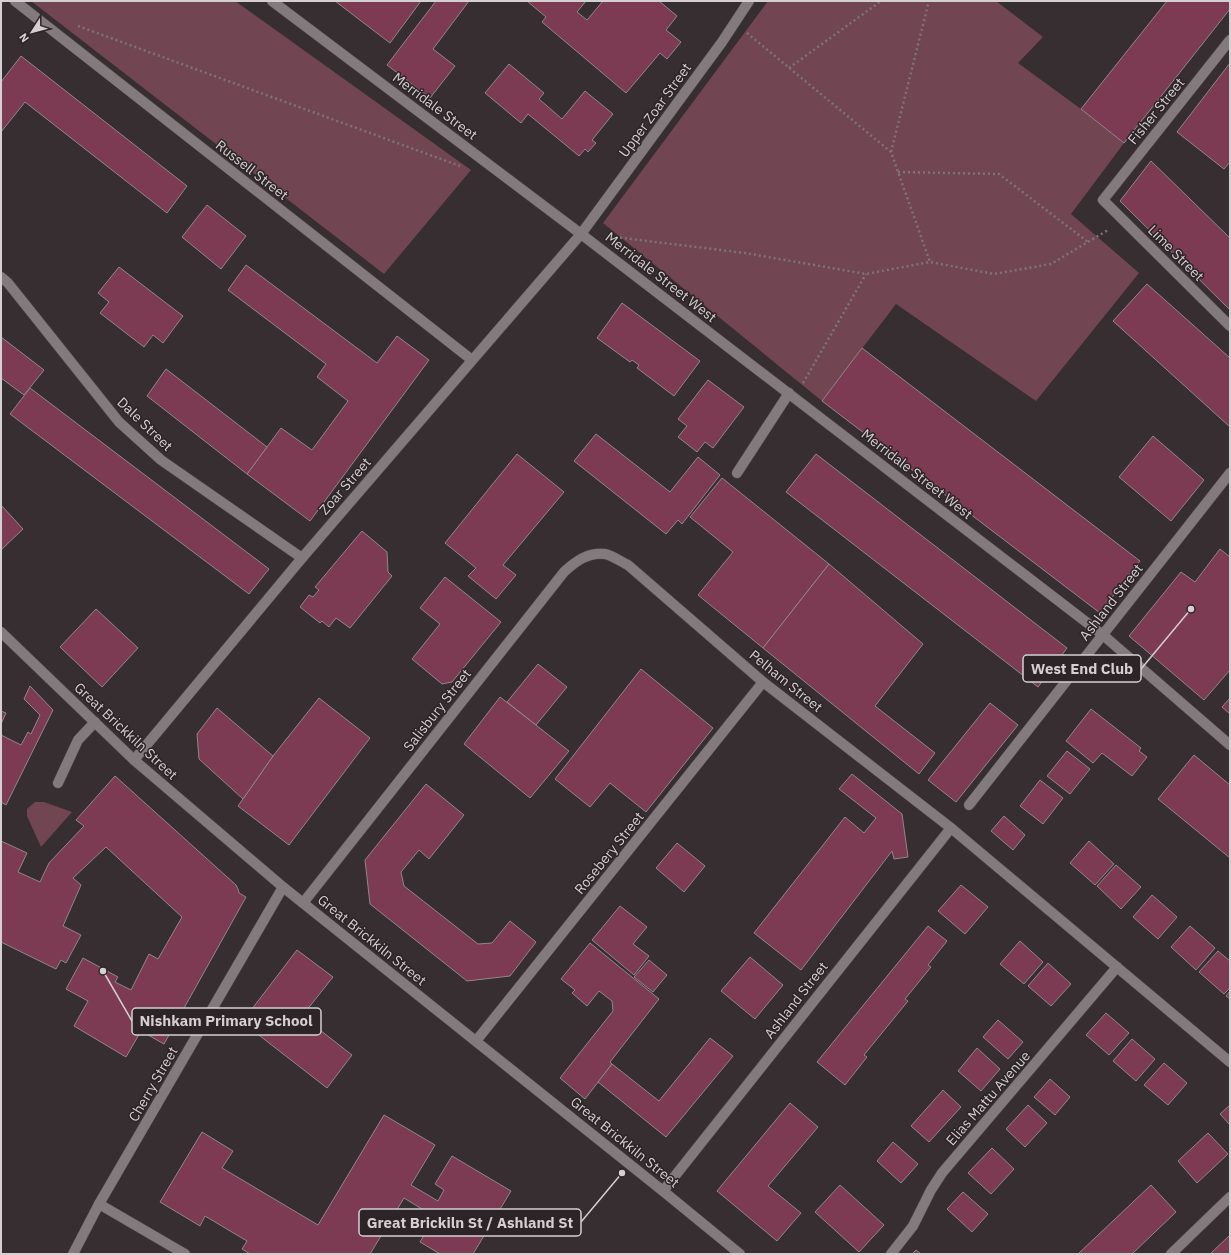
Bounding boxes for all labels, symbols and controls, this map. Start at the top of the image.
north arrow [12,12,52,52]
text: N [16,31,32,45]
street label: Upper Zoar Street [615,59,695,161]
street label: Merridale Street [389,68,481,144]
street label: Fisher Street [1124,74,1188,148]
street label: Russell Street [212,136,292,204]
street label: Lime Street [1144,221,1208,285]
street label: Merridale Street West [602,228,720,326]
street label: Dale Street [114,393,177,455]
street label: Merridale Street West [858,425,976,523]
street label: Zoar Street [315,454,375,518]
street label: Ashland Street [1075,560,1147,644]
street label: Pelham Street [746,646,826,716]
callout: West End Club [1023,655,1141,682]
text: West End Club [1031,659,1133,678]
street label: Salisbury Street [399,665,475,755]
street label: Great Brickkiln Street [71,678,181,784]
street label: Rosebery Street [570,808,648,898]
street label: Great Brickkiln Street [314,891,430,989]
street label: Ashland Street [760,958,832,1042]
callout: Nishkam Primary School [132,1008,321,1035]
text: Nishkam Primary School [139,1011,313,1030]
street label: Cherry Street [124,1043,182,1125]
street label: Elias Mattu Avenue [942,1047,1034,1149]
street label: Great Brickkiln Street [567,1093,683,1191]
callout: Great Brickiln St / Ashland St [359,1209,581,1236]
text: Great Brickiln St / Ashland St [367,1213,574,1232]

